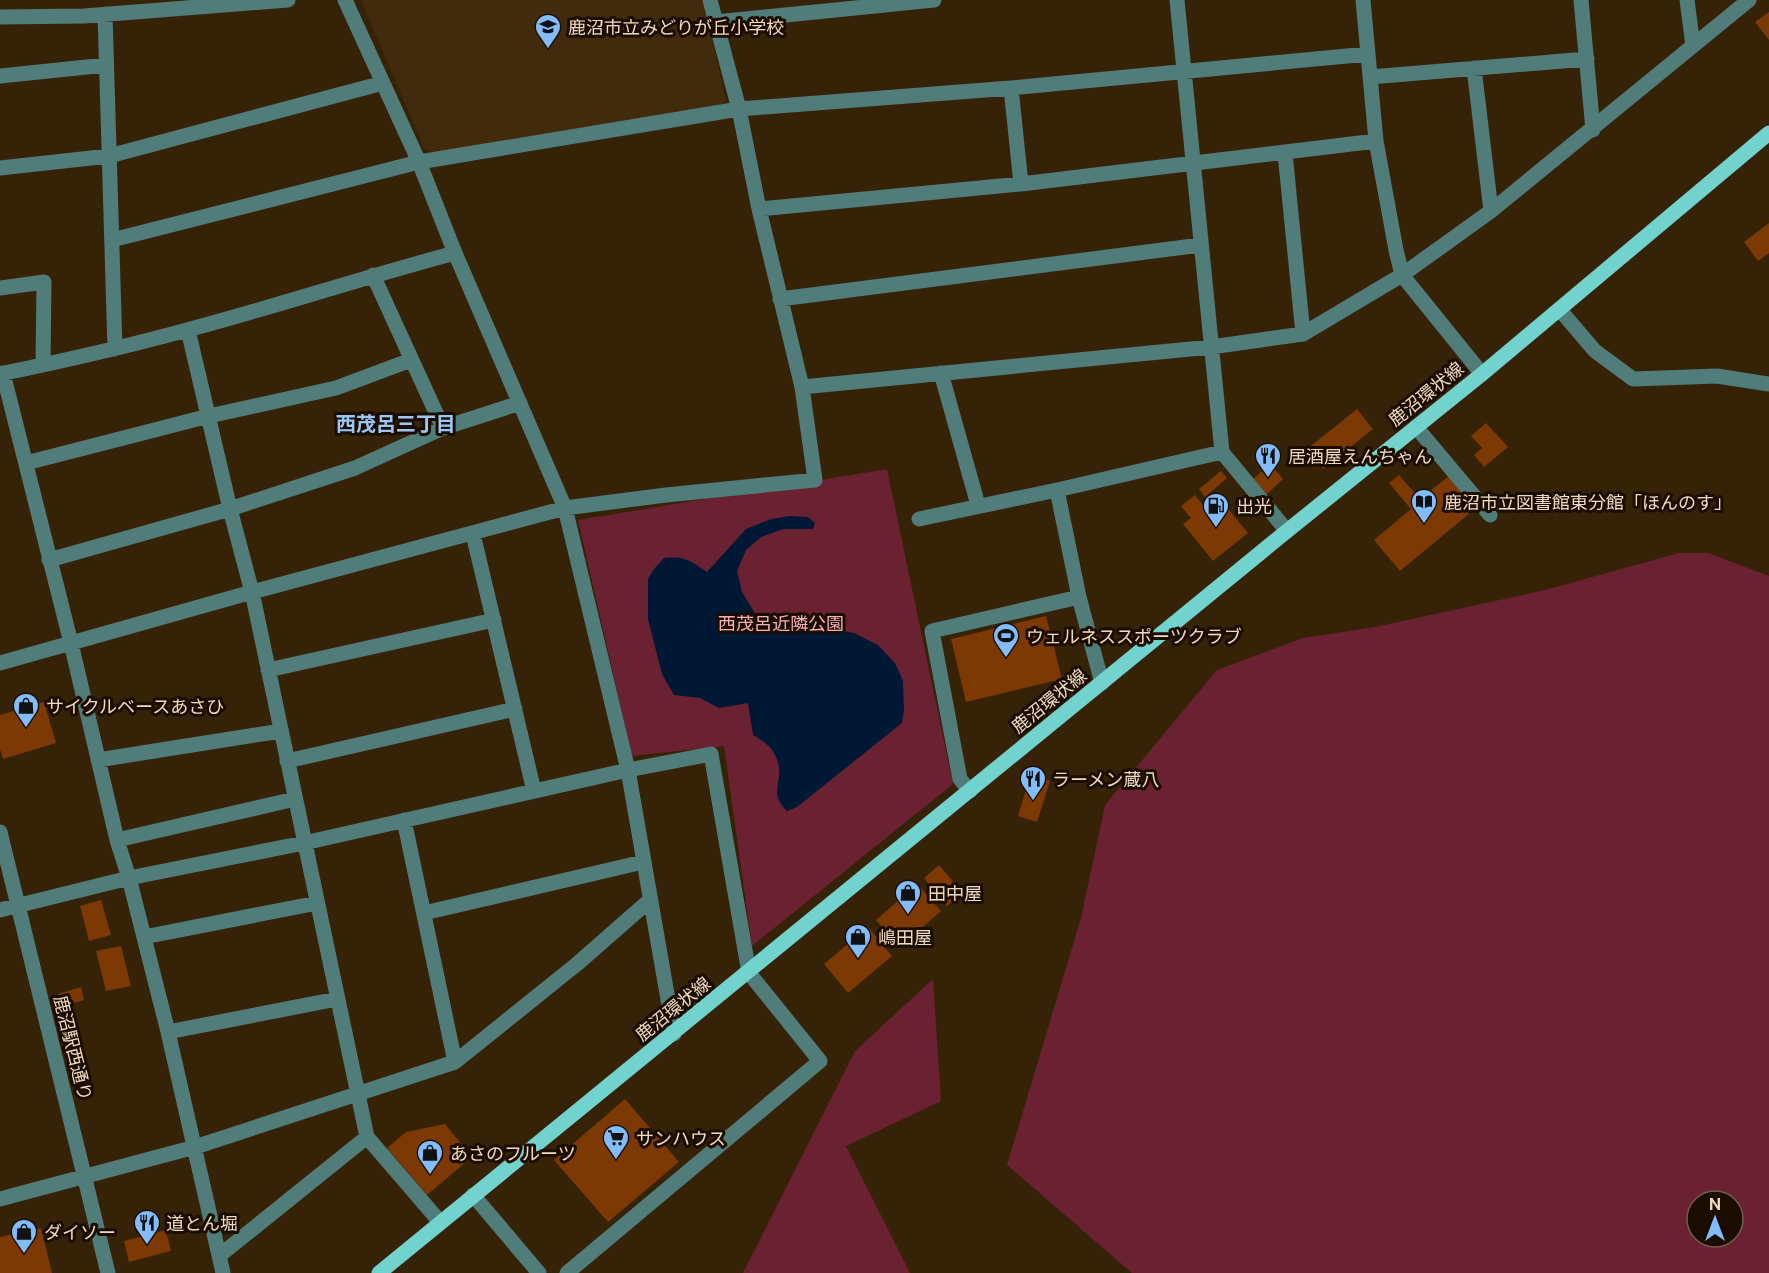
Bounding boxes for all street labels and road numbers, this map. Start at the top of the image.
street label: 鹿沼環状線 [1384,358,1468,430]
street label: 鹿沼環状線 [1007,665,1091,737]
street label: 鹿沼環状線 [631,973,715,1045]
street label: 鹿沼駅西通り [50,993,96,1103]

